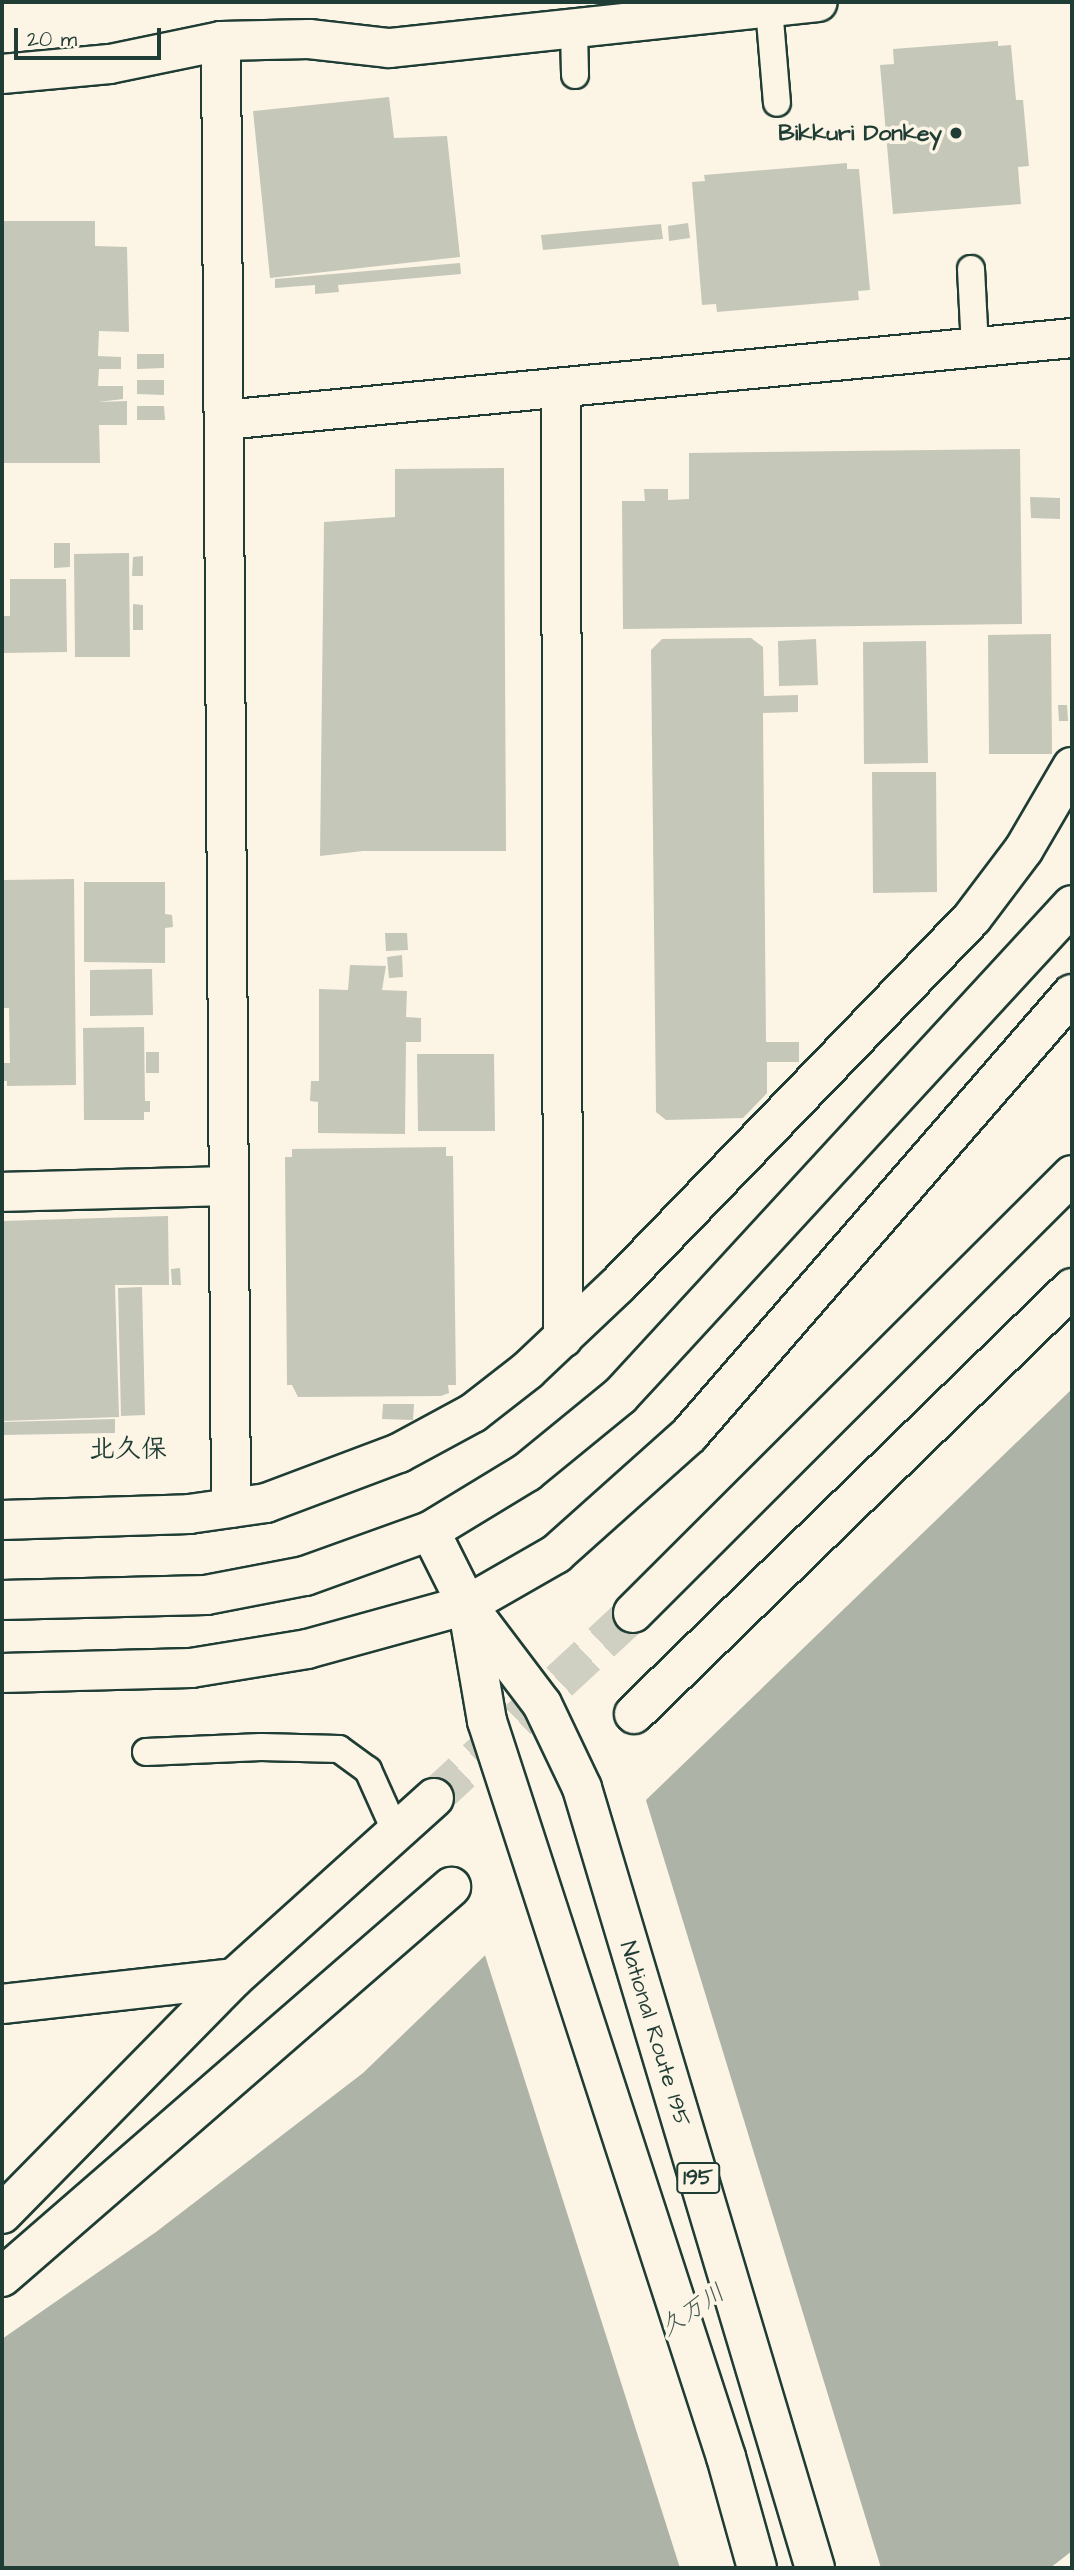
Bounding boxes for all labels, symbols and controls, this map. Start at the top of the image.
scale bar [18,14,164,58]
text: 20 m [27,25,77,54]
place label: Bikkuri Donkey [778,119,942,147]
marker: Bikkuri Donkey [948,125,964,141]
district label: 北久保 [89,1434,167,1466]
street label: National Route 195 [614,1938,696,2130]
road number: 195 [675,2160,721,2196]
water label: 久万川 [655,2279,731,2343]

